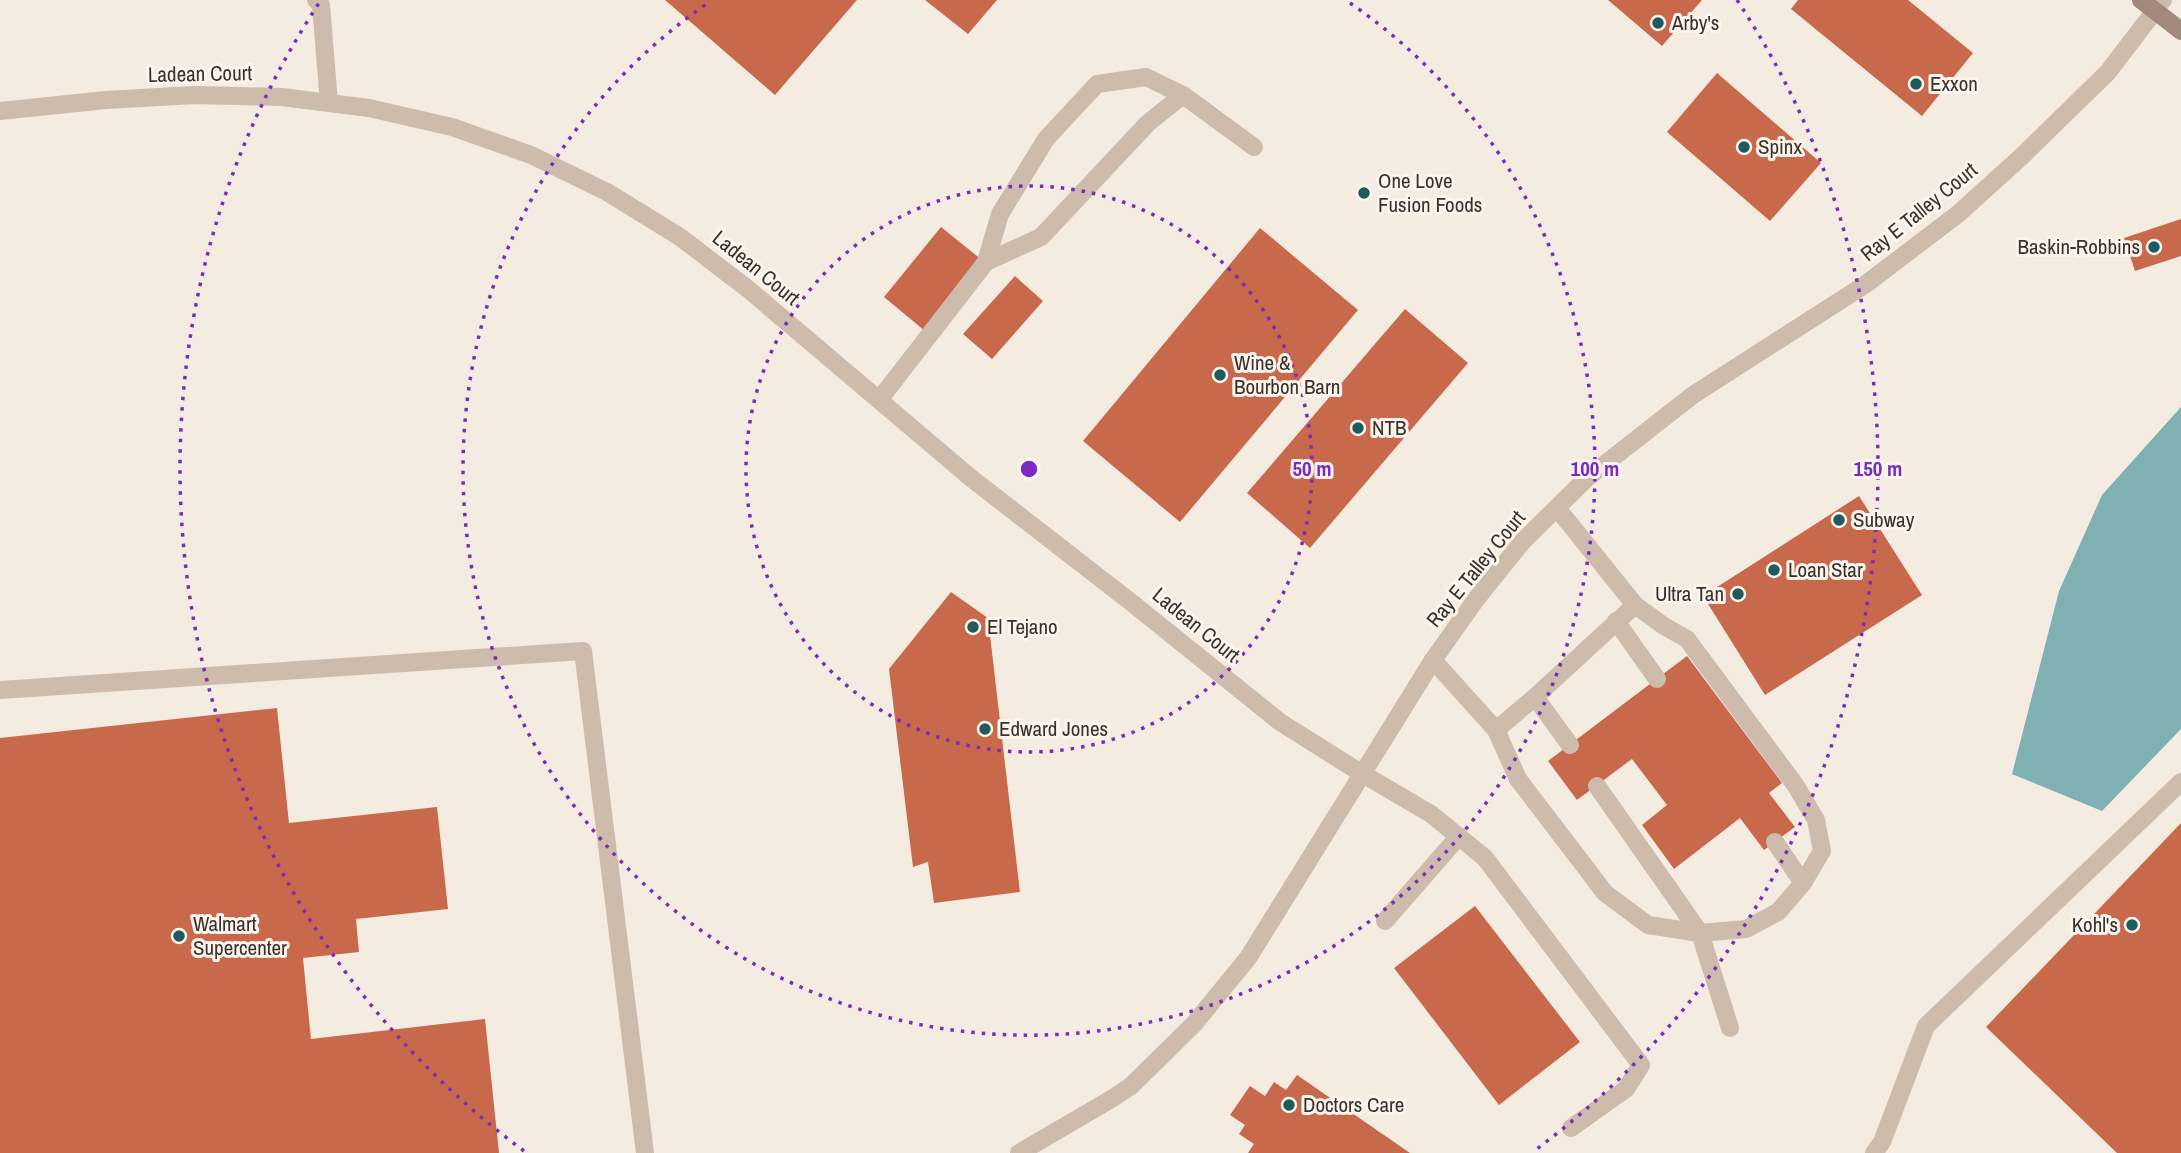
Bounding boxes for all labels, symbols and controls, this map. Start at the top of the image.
place label: Arby's [1671,8,1719,37]
marker: Arby's [1650,15,1666,31]
street label: Ladean Court [148,58,253,89]
place label: Exxon [1930,69,1978,98]
marker: Exxon [1908,76,1924,92]
place label: Spinx [1758,132,1802,161]
marker: Spinx [1736,139,1752,155]
street label: Ray E Talley Court [1854,155,1983,268]
place label: One Love Fusion Foods [1378,166,1482,219]
marker: One Love Fusion Foods [1356,185,1372,201]
street label: Ladean Court [707,224,806,312]
place label: Baskin-Robbins [2017,232,2140,261]
marker: Baskin-Robbins [2146,239,2162,255]
place label: Wine & Bourbon Barn [1234,348,1340,401]
marker: Wine & Bourbon Barn [1212,367,1228,383]
place label: NTB [1372,413,1406,442]
marker: NTB [1350,420,1366,436]
text: 50 m [1292,454,1332,483]
text: 100 m [1571,454,1619,483]
text: 150 m [1854,454,1902,483]
centre of rings [1017,457,1041,481]
street label: Ray E Talley Court [1419,504,1532,633]
place label: Subway [1853,505,1915,534]
marker: Subway [1831,512,1847,528]
place label: Loan Star [1788,555,1863,584]
marker: Loan Star [1766,562,1782,578]
place label: Ultra Tan [1655,579,1724,608]
street label: Ladean Court [1147,581,1246,669]
marker: Ultra Tan [1730,586,1746,602]
place label: El Tejano [987,612,1058,641]
marker: El Tejano [965,619,981,635]
place label: Edward Jones [999,714,1108,743]
marker: Edward Jones [977,721,993,737]
place label: Walmart Supercenter [193,909,287,962]
place label: Kohl's [2072,910,2118,939]
marker: Kohl's [2124,917,2140,933]
marker: Walmart Supercenter [171,928,187,944]
place label: Doctors Care [1303,1090,1404,1119]
marker: Doctors Care [1281,1097,1297,1113]

